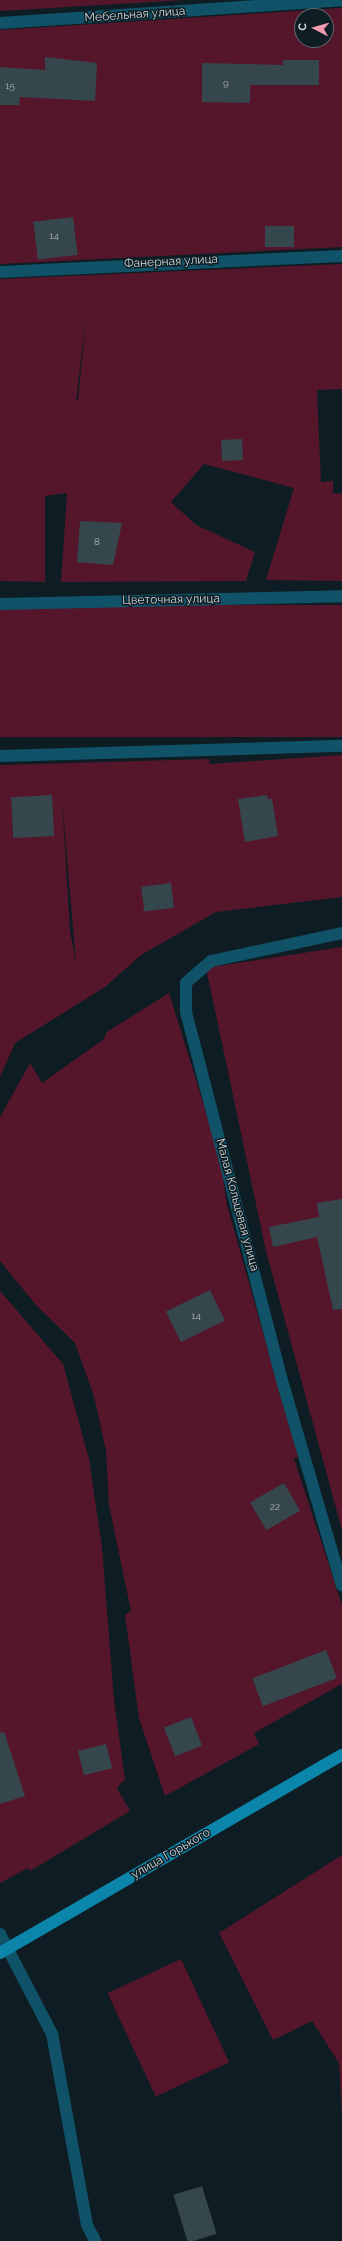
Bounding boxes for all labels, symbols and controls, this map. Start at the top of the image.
street label: Мебельная улица [84,4,186,26]
north arrow [294,8,334,48]
text: С [296,22,309,31]
house number: 9 [223,77,229,89]
house number: 15 [5,80,15,92]
house number: 14 [49,230,59,242]
street label: Фанерная улица [123,252,219,272]
house number: 8 [94,536,100,548]
street label: Цветочная улица [122,592,220,608]
street label: Малая Кольцевая улица [212,1137,262,1273]
house number: 14 [191,1310,201,1322]
house number: 22 [270,1501,280,1513]
street label: улица Горького [129,1826,213,1882]

